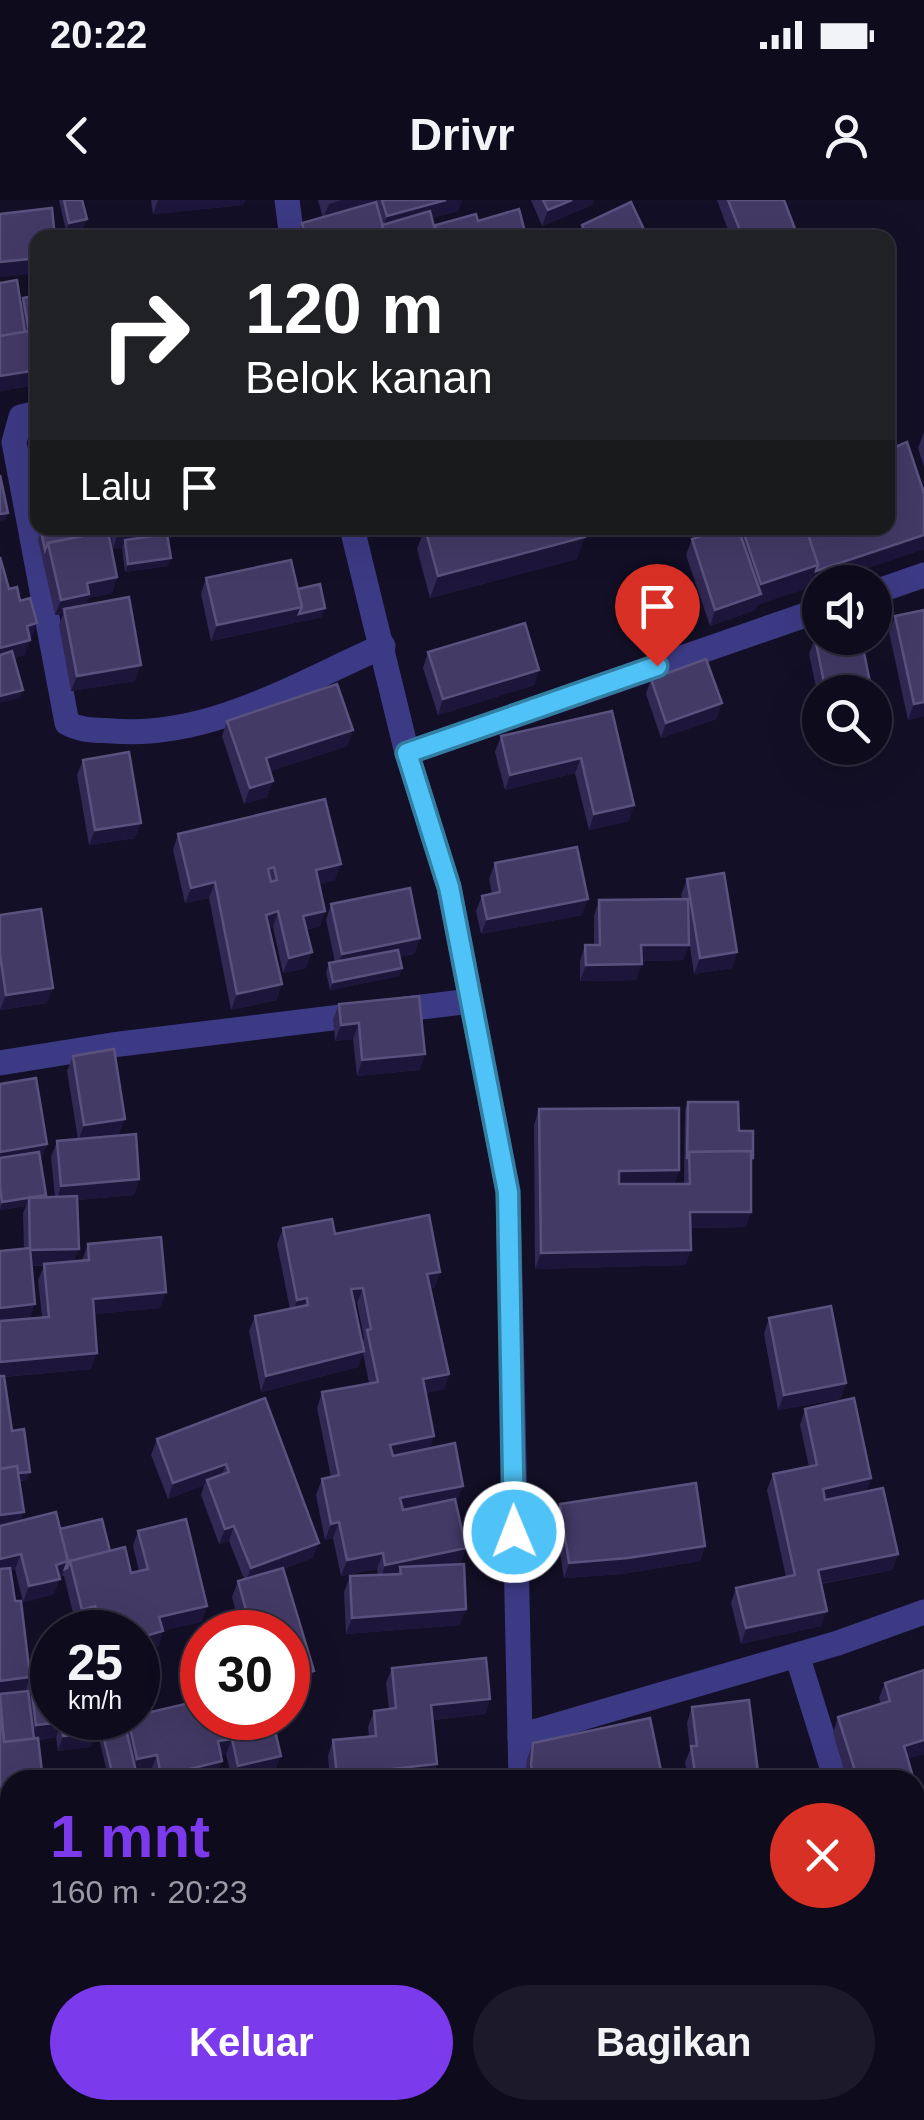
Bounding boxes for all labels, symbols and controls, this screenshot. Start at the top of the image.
text: 20:22 [50,14,147,56]
icon: back [50,108,105,163]
icon: person [819,108,874,163]
text: Drivr [409,109,515,160]
icon: right [80,270,210,400]
text: 120 m [245,270,443,348]
text: Belok kanan [245,352,493,403]
icon: arrive [172,460,227,515]
text: Lalu [80,466,152,508]
pin [615,564,700,667]
map controls [802,565,892,765]
button: sound [802,565,892,655]
icon: arrive [630,579,685,634]
button: search [802,675,892,765]
position arrow [462,1480,566,1584]
speed limit sign: 30 [180,1610,310,1740]
text: 25 [67,1635,123,1691]
text: km/h [68,1686,122,1714]
text: 1 mnt [50,1803,210,1870]
button: close [770,1803,875,1908]
text: 160 m · 20:23 [50,1874,247,1910]
button: Keluar [50,1985,453,2100]
button: Bagikan [473,1985,875,2100]

